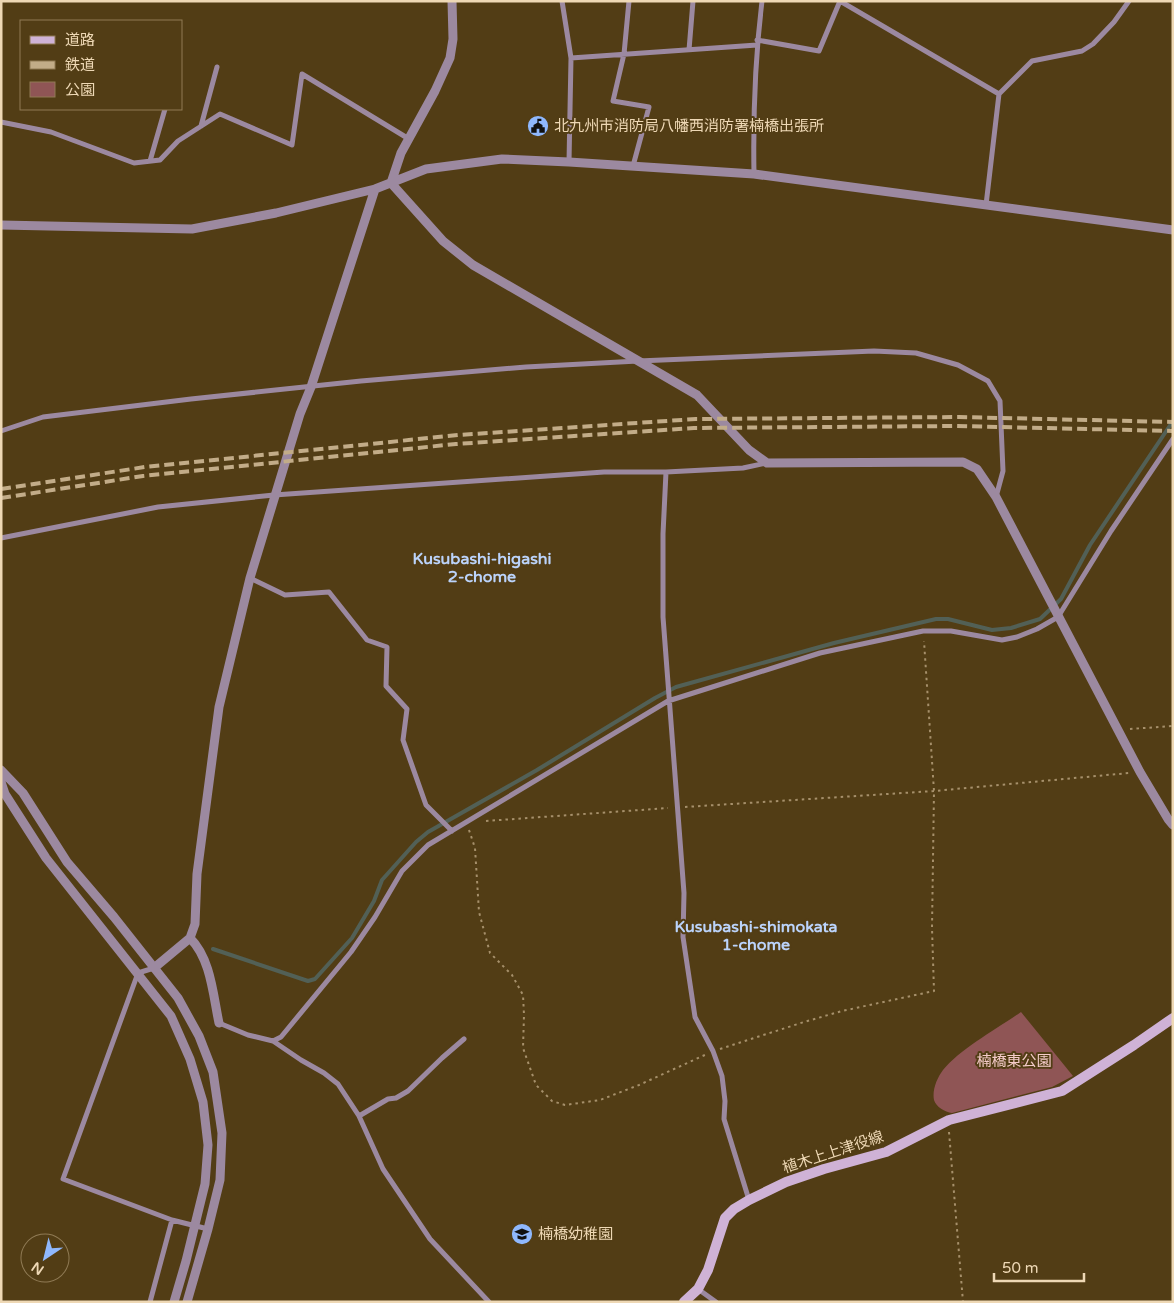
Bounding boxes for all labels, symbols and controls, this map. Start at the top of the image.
legend [20,20,182,110]
text: 道路 [65,31,95,49]
text: 鉄道 [65,56,95,74]
text: 公園 [65,81,95,99]
public building icon: 北九州市消防局八幡西消防署楠橋出張所 [526,114,550,138]
place label: 北九州市消防局八幡西消防署楠橋出張所 [554,117,824,135]
district label: Kusubashi-higashi 2-chome [412,549,552,587]
district label: Kusubashi-shimokata 1-chome [674,917,838,955]
park label: 楠橋東公園 [976,1052,1052,1070]
street label: 植木上上津役線 [780,1127,886,1177]
school or university icon: 楠橋幼稚園 [510,1222,534,1246]
place label: 楠橋幼稚園 [538,1225,613,1243]
north arrow [20,1233,70,1283]
scale bar [994,1250,1084,1282]
text: N [28,1258,47,1278]
text: 50 m [1002,1259,1039,1277]

